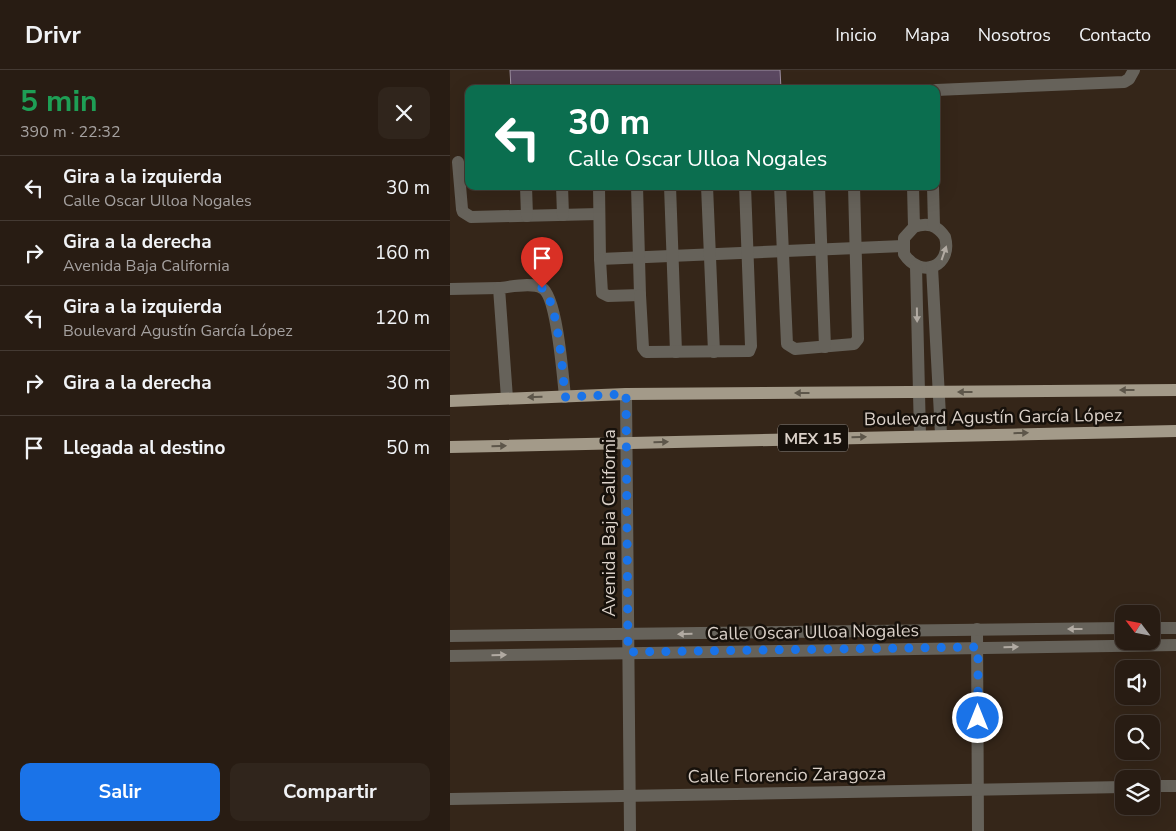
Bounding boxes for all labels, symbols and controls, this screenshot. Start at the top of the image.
text: Drivr [25,19,81,51]
text: Inicio [835,23,877,47]
text: Mapa [905,23,950,47]
text: Nosotros [978,23,1051,47]
text: Contacto [1079,23,1151,47]
text: 5 min [20,81,98,122]
button: close [378,87,430,139]
text: 30 m [568,99,650,146]
icon: left [485,105,550,170]
text: 390 m · 22:32 [20,121,121,143]
text: Calle Oscar Ulloa Nogales [568,144,827,174]
text: Gira a la izquierda [63,164,222,190]
icon: left [20,174,48,202]
text: 30 m [386,175,430,201]
text: Calle Oscar Ulloa Nogales [63,190,252,212]
text: Gira a la derecha [63,229,212,255]
pin [521,237,563,288]
icon: right [20,239,48,267]
text: 160 m [375,240,430,266]
icon: arrive [528,244,556,272]
one-way arrow [940,245,948,260]
text: Avenida Baja California [63,255,230,277]
text: Gira a la izquierda [63,294,222,320]
icon: left [20,304,48,332]
text: 120 m [375,305,430,331]
one-way arrow [913,307,921,323]
text: Boulevard Agustín García López [63,320,293,342]
icon: right [20,369,48,397]
text: Gira a la derecha [63,370,212,396]
text: 30 m [386,370,430,396]
one-way arrow [1119,386,1135,394]
one-way arrow [957,388,973,396]
one-way arrow [794,389,810,397]
one-way arrow [527,394,543,402]
street label: Boulevard Agustín García López [864,403,1122,431]
road number: MEX 15 [778,424,848,452]
street label: Avenida Baja California [597,429,621,617]
one-way arrow [1013,429,1029,437]
one-way arrow [851,432,867,440]
icon: arrive [20,434,48,462]
text: Llegada al destino [63,435,225,461]
text: 50 m [386,435,430,461]
one-way arrow [653,438,669,446]
one-way arrow [491,441,507,449]
north arrow [1115,605,1160,650]
map controls [1115,605,1160,815]
street label: Calle Oscar Ulloa Nogales [707,618,919,646]
one-way arrow [1067,625,1083,633]
one-way arrow [677,630,693,638]
one-way arrow [1003,643,1019,651]
one-way arrow [491,651,507,659]
button: sound [1115,660,1160,705]
position arrow [951,691,1003,743]
button: search [1115,715,1160,760]
street label: Calle Florencio Zaragoza [688,761,886,789]
button: Salir [20,763,220,821]
button: Compartir [230,763,430,821]
button: layers [1115,770,1160,815]

